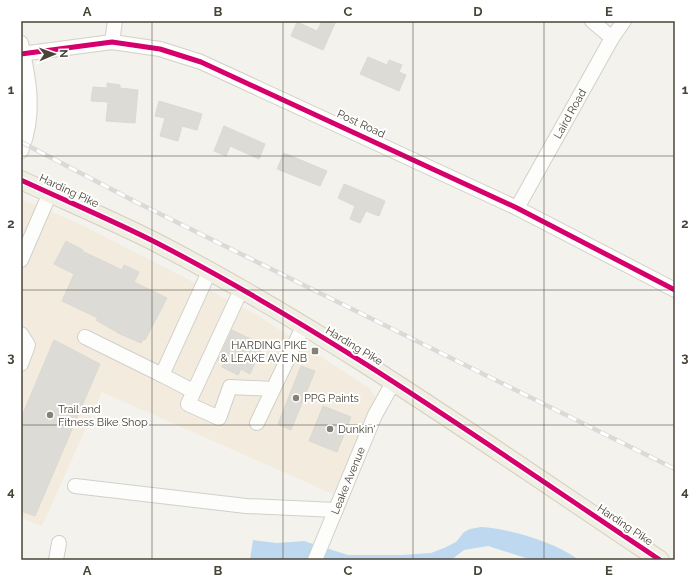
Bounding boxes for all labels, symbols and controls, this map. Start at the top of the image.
text: A [83,4,92,19]
text: B [214,4,223,19]
text: C [344,4,353,19]
text: D [473,4,483,19]
text: E [605,4,613,19]
north arrow [34,34,74,74]
text: N [57,49,70,58]
text: 1 [8,82,15,97]
text: 1 [682,82,689,97]
street label: Laird Road [551,87,589,141]
street label: Post Road [335,107,387,141]
street label: Harding Pike [37,172,101,211]
text: 2 [7,216,15,231]
text: 2 [681,216,689,231]
street label: Harding Pike [323,324,385,368]
place label: HARDING PIKE & LEAKE AVE NB [220,339,307,365]
marker: HARDING PIKE & LEAKE AVE NB [310,346,320,356]
text: 3 [7,350,15,365]
text: 3 [681,350,689,365]
place label: PPG Paints [304,392,359,405]
marker: PPG Paints [291,393,301,403]
place label: Trail and Fitness Bike Shop [58,403,148,429]
marker: Trail and Fitness Bike Shop [45,410,55,420]
place label: Dunkin' [338,423,376,436]
marker: Dunkin' [325,424,335,434]
street label: Leake Avenue [328,444,368,516]
text: 4 [7,484,15,499]
text: 4 [681,484,689,499]
street label: Harding Pike [595,502,656,549]
text: A [83,563,92,578]
text: B [214,563,223,578]
text: C [344,563,353,578]
text: D [473,563,483,578]
text: E [605,563,613,578]

